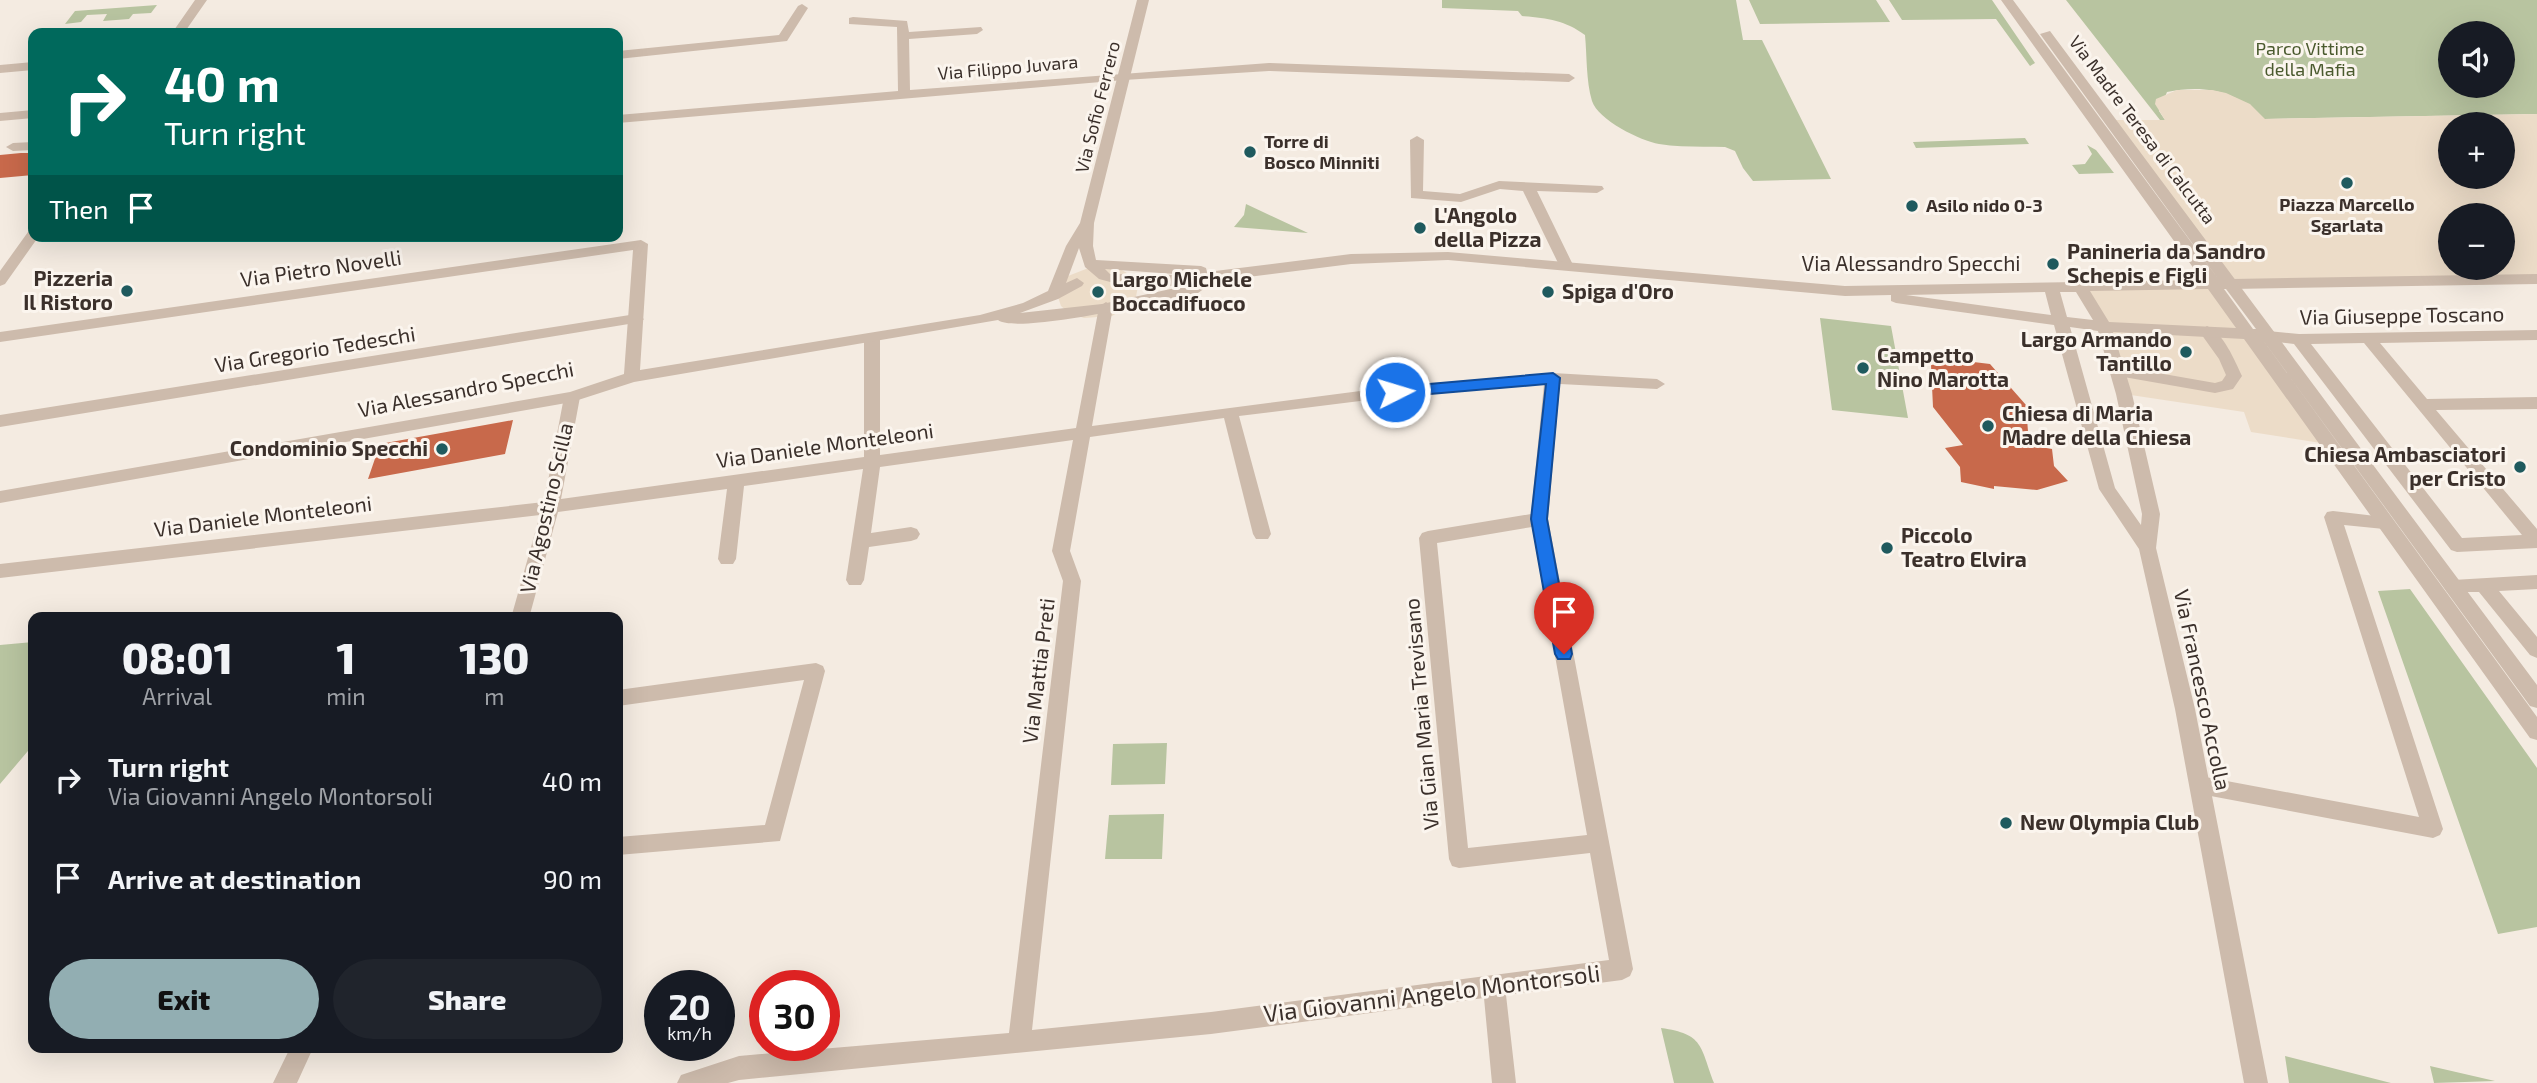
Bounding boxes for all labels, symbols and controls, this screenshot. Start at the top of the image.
map controls [2438,21,2515,280]
button: sound [2438,21,2515,98]
street label: Via Madre Teresa di Calcutta [2065,31,2221,228]
park label: Parco Vittime della Mafia [2256,37,2364,80]
street label: Via Sofio Ferrero [1070,39,1124,175]
street label: Via Filippo Juvara [937,50,1079,84]
text: 40 m [164,53,280,112]
icon: right [49,56,140,147]
button: + [2438,112,2515,189]
text: Turn right [164,113,306,151]
place label: Torre di Bosco Minniti [1264,130,1380,173]
marker: Torre di Bosco Minniti [1242,144,1258,160]
marker: Piazza Marcello Sgarlata [2339,175,2355,191]
icon: arrive [122,189,160,227]
text: Then [49,193,108,224]
place label: Piazza Marcello Sgarlata [2279,193,2415,236]
place label: Asilo nido 0-3 [1926,194,2043,216]
marker: Asilo nido 0-3 [1904,198,1920,214]
place label: L'Angolo della Pizza [1434,202,1542,251]
button: − [2438,203,2515,280]
marker: L'Angolo della Pizza [1412,220,1428,236]
place label: Panineria da Sandro Schepis e Figli [2067,238,2266,287]
street label: Via Pietro Novelli [239,244,403,291]
street label: Via Alessandro Specchi [1801,250,2021,275]
marker: Panineria da Sandro Schepis e Figli [2045,256,2061,272]
place label: Pizzeria Il Ristoro [23,265,113,314]
place label: Largo Michele Boccadifuoco [1112,266,1252,315]
place label: Spiga d'Oro [1562,278,1674,303]
marker: Pizzeria Il Ristoro [119,283,135,299]
marker: Largo Michele Boccadifuoco [1090,284,1106,300]
marker: Spiga d'Oro [1540,284,1556,300]
street label: Via Giuseppe Toscano [2299,300,2505,329]
street label: Via Gregorio Tedeschi [213,320,417,377]
place label: Largo Armando Tantillo [2021,326,2172,375]
place label: Campetto Nino Marotta [1877,342,2009,391]
marker: Largo Armando Tantillo [2178,344,2194,360]
street label: Via Alessandro Specchi [356,355,576,422]
position arrow [1358,355,1432,429]
marker: Campetto Nino Marotta [1855,360,1871,376]
place label: Chiesa di Maria Madre della Chiesa [2002,400,2191,449]
street label: Via Daniele Monteleoni [714,417,935,472]
marker: Chiesa di Maria Madre della Chiesa [1980,418,1996,434]
street label: Via Agostino Scilla [514,420,577,595]
place label: Condominio Specchi [230,435,428,460]
marker: Condominio Specchi [434,441,450,457]
place label: Chiesa Ambasciatori per Cristo [2304,441,2506,490]
marker: Chiesa Ambasciatori per Cristo [2512,459,2528,475]
street label: Via Daniele Monteleoni [152,490,373,541]
place label: Piccolo Teatro Elvira [1901,522,2027,571]
marker: Piccolo Teatro Elvira [1879,540,1895,556]
pin [1534,582,1594,654]
street label: Via Francesco Accolla [2170,587,2237,792]
icon: arrive [1545,593,1583,631]
street label: Via Mattia Preti [1016,597,1059,745]
street label: Via Gian Maria Trevisano [1398,597,1443,831]
text: 08:01 [122,632,233,682]
text: 1 [336,632,355,682]
text: 130 [459,632,529,682]
text: Arrival [142,682,212,710]
text: min [326,682,366,710]
text: m [484,682,504,710]
text: Turn right [108,751,229,782]
icon: right [49,761,87,799]
text: 40 m [542,765,602,796]
text: Via Giovanni Angelo Montorsoli [108,782,433,810]
place label: New Olympia Club [2020,809,2199,835]
marker: New Olympia Club [1998,815,2014,831]
icon: arrive [49,859,87,897]
text: Arrive at destination [108,863,361,894]
text: 90 m [543,863,602,894]
street label: Via Giovanni Angelo Montorsoli [1262,957,1602,1028]
button: Exit [49,959,319,1039]
button: Share [333,959,602,1039]
speed limit sign: 30 [749,970,840,1061]
text: 20 [668,985,711,1027]
text: km/h [667,1022,712,1044]

